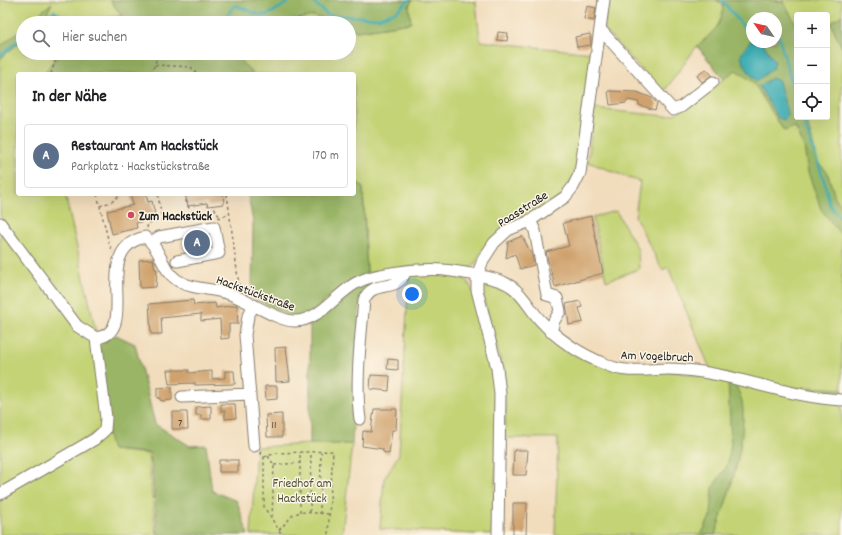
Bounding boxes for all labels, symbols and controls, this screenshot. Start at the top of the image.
north arrow [746,12,782,48]
map controls [794,12,830,120]
button: + [794,12,830,48]
search box [16,16,356,60]
icon: search [30,27,52,49]
text: Hier suchen [62,27,127,49]
button: − [794,48,830,84]
button: locate [794,84,830,120]
text: In der Nähe [32,86,107,110]
text: Restaurant Am Hackstück [71,136,218,158]
text: A [42,147,50,166]
text: 170 m [312,147,339,166]
text: Parkplatz · Hackstückstraße [71,158,210,177]
street label: Paasstraße [494,187,553,233]
place label: Zum Hackstück [139,208,213,227]
marker: Zum Hackstück [126,210,136,220]
pin: A [184,228,210,258]
street label: Hackstückstraße [213,271,298,318]
your location [402,284,422,304]
street label: Am Vogelbruch [620,347,694,368]
house number: 7 [178,416,182,432]
house number: 11 [272,418,276,434]
park label: Friedhof am Hackstück [272,475,332,509]

